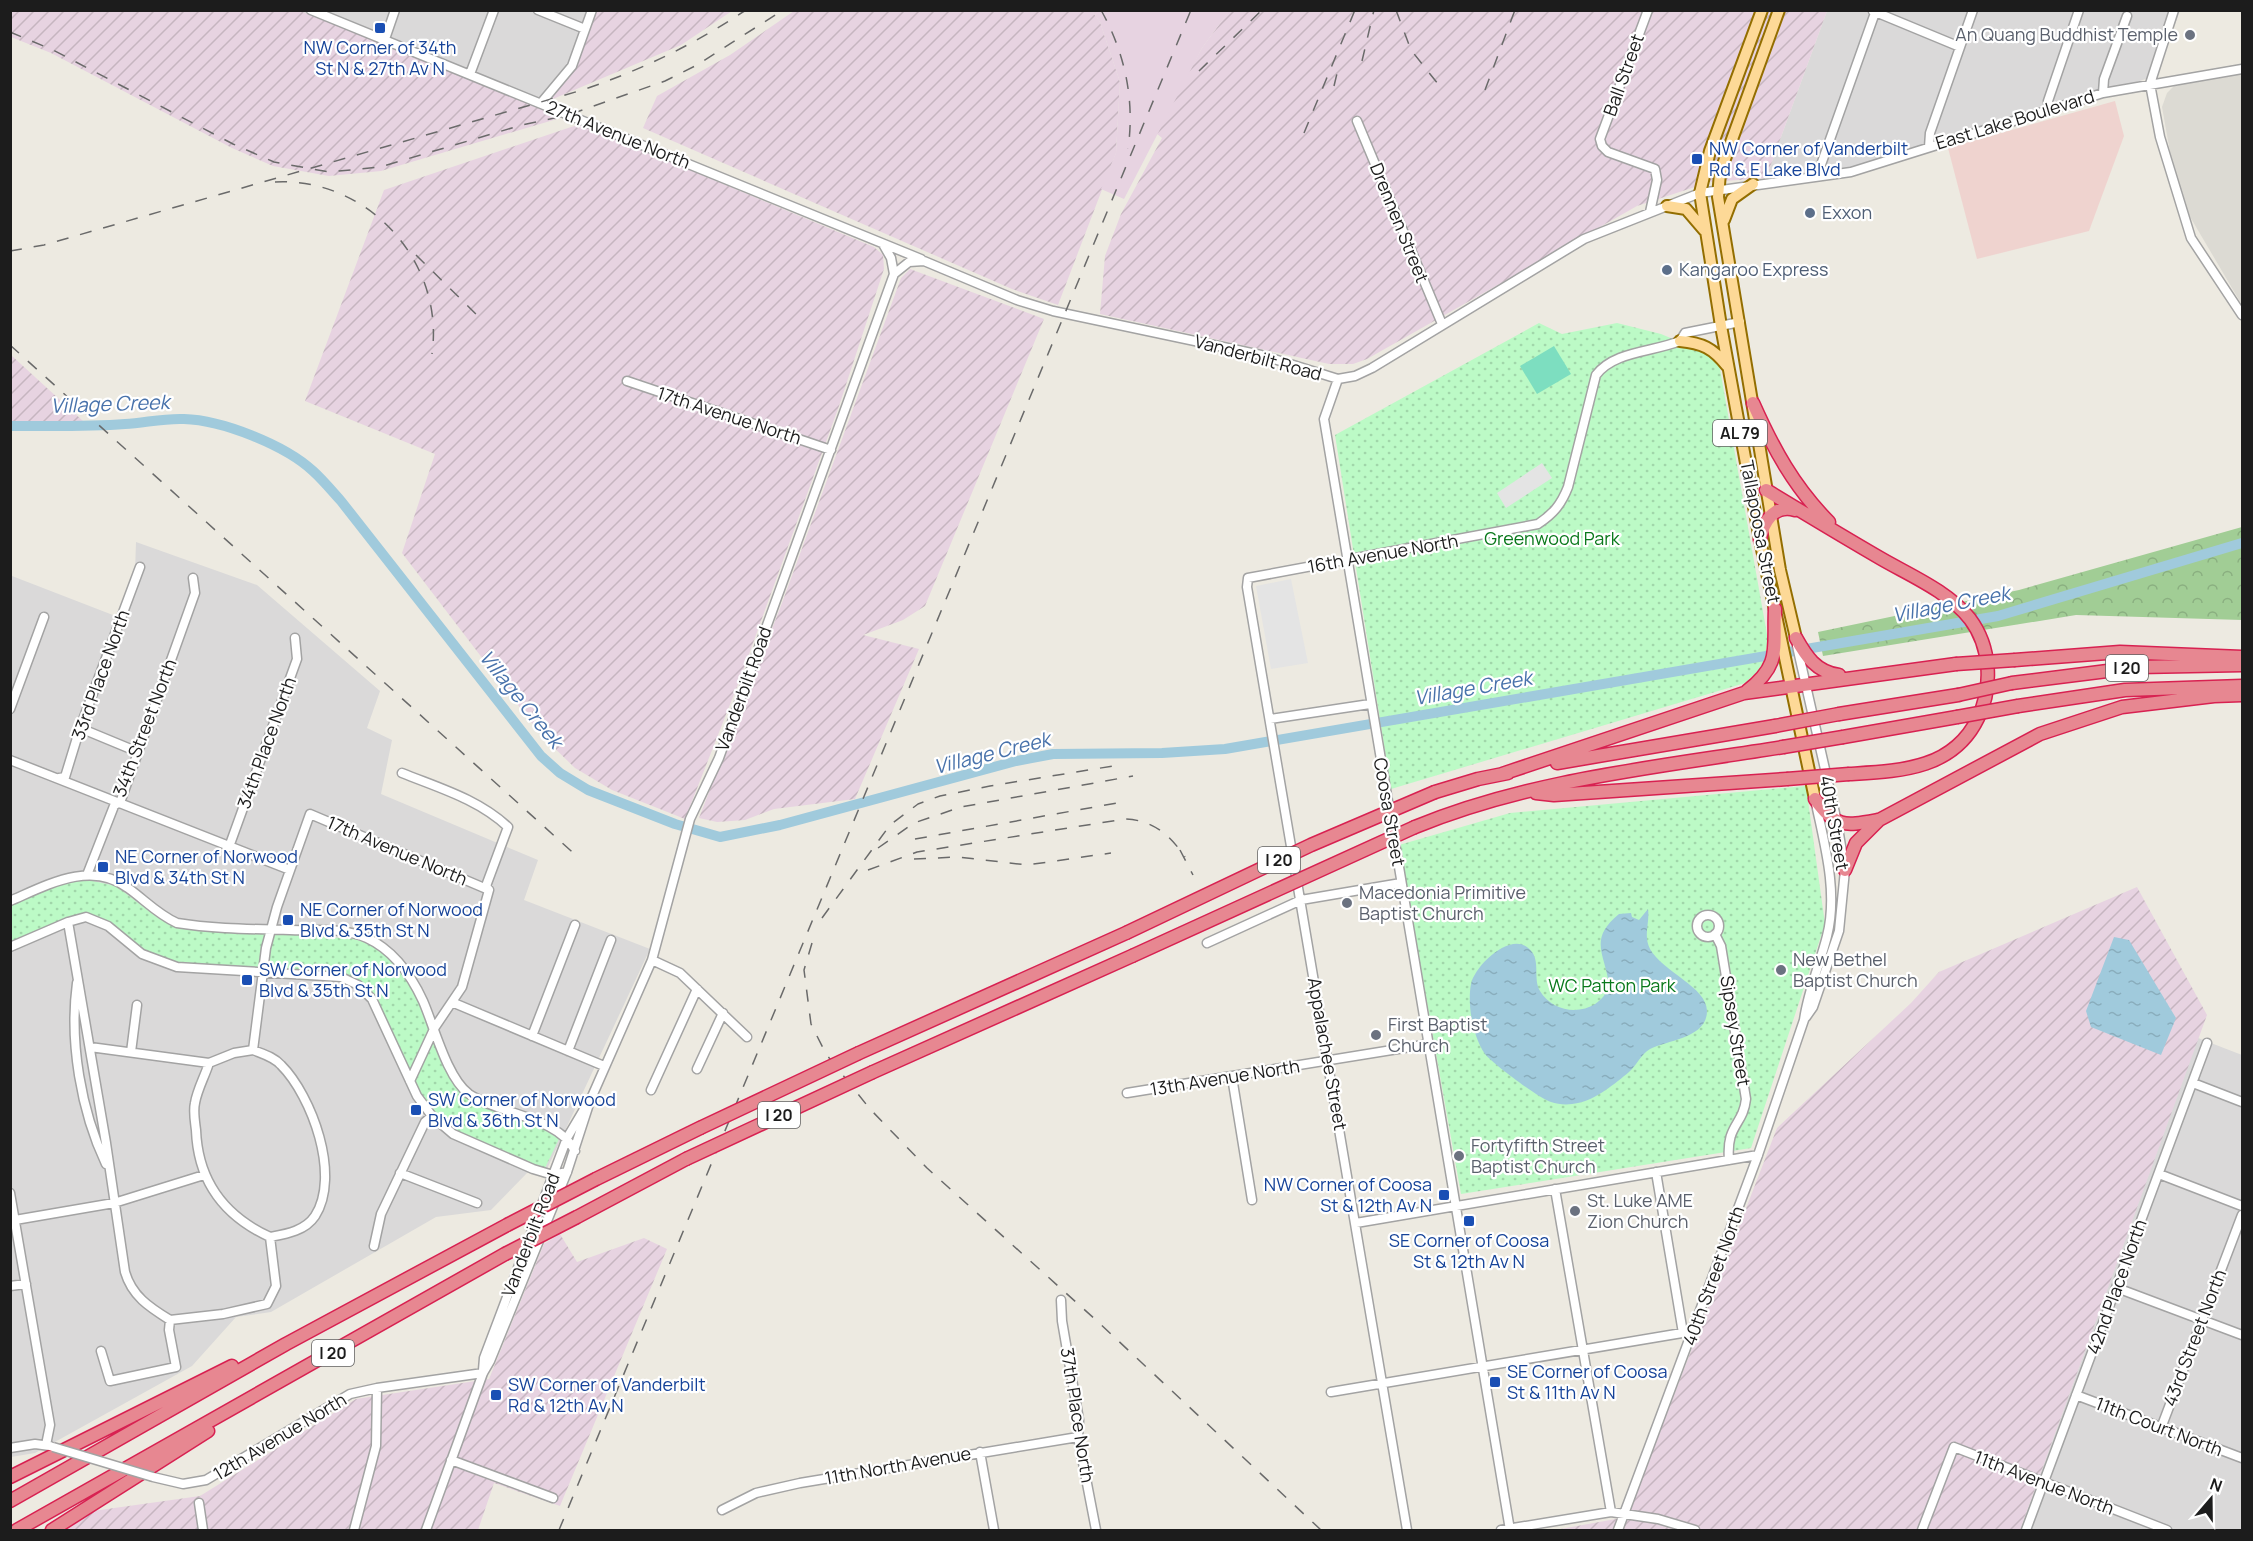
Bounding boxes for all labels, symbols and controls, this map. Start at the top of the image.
marker: NW Corner of 34th St N & 27th Av N [373,21,387,35]
place label: An Quang Buddhist Temple [1955,22,2178,46]
marker: An Quang Buddhist Temple [2183,28,2197,42]
street label: Ball Street [1597,30,1649,119]
place label: NW Corner of 34th St N & 27th Av N [303,35,457,80]
street label: East Lake Boulevard [1932,83,2097,155]
street label: 27th Avenue North [543,94,694,174]
place label: NW Corner of Vanderbilt Rd & E Lake Blvd [1709,136,1908,181]
marker: NW Corner of Vanderbilt Rd & E Lake Blvd [1690,152,1704,166]
street label: Drennen Street [1365,159,1435,286]
place label: Exxon [1822,200,1872,224]
marker: Exxon [1803,206,1817,220]
place label: Kangaroo Express [1679,257,1828,281]
marker: Kangaroo Express [1660,263,1674,277]
street label: Vanderbilt Road [1192,329,1325,386]
street label: 17th Avenue North [654,380,804,450]
water label: Village Creek [50,388,173,419]
road number: AL 79 [1713,420,1767,446]
street label: Tallapoosa Street [1735,458,1787,606]
park label: Greenwood Park [1484,526,1621,550]
street label: 16th Avenue North [1306,528,1460,578]
water label: Village Creek [1890,578,2015,628]
street label: 33rd Place North [65,606,135,743]
street label: Vanderbilt Road [709,623,777,754]
water label: Village Creek [473,644,571,756]
street label: 34th Street North [107,655,181,800]
road number: I 20 [2106,655,2148,681]
water label: Village Creek [1412,663,1537,711]
street label: 34th Place North [231,674,301,812]
water label: Village Creek [931,724,1056,780]
street label: Coosa Street [1369,756,1411,868]
street label: 40th Street [1815,773,1855,872]
street label: 17th Avenue North [324,810,471,890]
place label: NE Corner of Norwood Blvd & 34th St N [115,844,298,889]
road number: I 20 [1258,847,1300,873]
marker: NE Corner of Norwood Blvd & 34th St N [96,860,110,874]
place label: Macedonia Primitive Baptist Church [1359,880,1526,925]
marker: Macedonia Primitive Baptist Church [1340,896,1354,910]
place label: NE Corner of Norwood Blvd & 35th St N [300,897,483,942]
marker: NE Corner of Norwood Blvd & 35th St N [281,913,295,927]
place label: New Bethel Baptist Church [1793,947,1918,992]
place label: SW Corner of Norwood Blvd & 35th St N [259,957,447,1002]
marker: New Bethel Baptist Church [1774,963,1788,977]
marker: SW Corner of Norwood Blvd & 35th St N [240,973,254,987]
park label: WC Patton Park [1548,973,1677,997]
street label: Sipsey Street [1715,974,1757,1088]
street label: Appalachee Street [1303,975,1353,1132]
place label: First Baptist Church [1388,1012,1487,1057]
marker: First Baptist Church [1369,1028,1383,1042]
street label: 13th Avenue North [1148,1053,1301,1101]
place label: SW Corner of Norwood Blvd & 36th St N [428,1087,616,1132]
road number: I 20 [758,1102,800,1128]
marker: SW Corner of Norwood Blvd & 36th St N [409,1103,423,1117]
place label: Fortyfifth Street Baptist Church [1471,1133,1605,1178]
marker: Fortyfifth Street Baptist Church [1452,1149,1466,1163]
street label: Vanderbilt Road [495,1169,565,1300]
place label: NW Corner of Coosa St & 12th Av N [1264,1172,1432,1217]
marker: NW Corner of Coosa St & 12th Av N [1437,1188,1451,1202]
place label: St. Luke AME Zion Church [1587,1188,1693,1233]
street label: 40th Street North [1677,1203,1749,1349]
marker: St. Luke AME Zion Church [1568,1204,1582,1218]
marker: SE Corner of Coosa St & 12th Av N [1462,1214,1476,1228]
street label: 42nd Place North [2080,1216,2152,1357]
place label: SE Corner of Coosa St & 12th Av N [1389,1228,1549,1273]
street label: 43rd Street North [2157,1266,2231,1410]
road number: I 20 [312,1340,354,1366]
street label: 37th Place North [1055,1345,1101,1484]
place label: SE Corner of Coosa St & 11th Av N [1507,1359,1667,1404]
place label: SW Corner of Vanderbilt Rd & 12th Av N [508,1372,706,1417]
marker: SE Corner of Coosa St & 11th Av N [1488,1375,1502,1389]
street label: 12th Avenue North [208,1387,351,1485]
marker: SW Corner of Vanderbilt Rd & 12th Av N [489,1388,503,1402]
street label: 11th Court North [2092,1391,2226,1461]
street label: 11th North Avenue [823,1440,973,1490]
street label: 11th Avenue North [1971,1444,2118,1520]
north arrow [2181,1469,2241,1529]
text: N [2207,1473,2225,1497]

